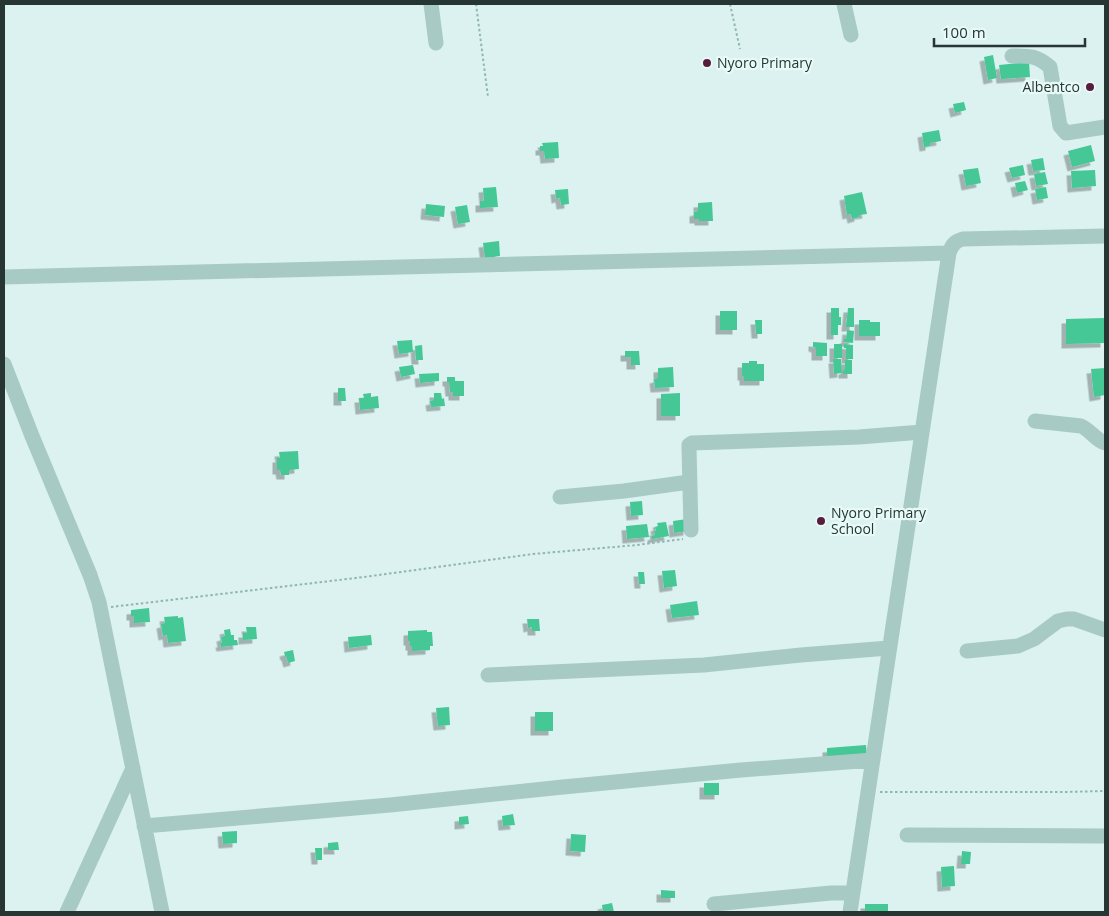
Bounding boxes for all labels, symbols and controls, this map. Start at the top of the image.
scale bar [934,15,1085,47]
text: 100 m [942,22,986,42]
place label: Nyoro Primary [717,53,813,72]
marker: Nyoro Primary [701,57,713,69]
place label: Albentco [1022,77,1080,96]
marker: Albentco [1084,81,1096,93]
place label: Nyoro Primary School [831,503,927,538]
marker: Nyoro Primary School [815,515,827,527]

